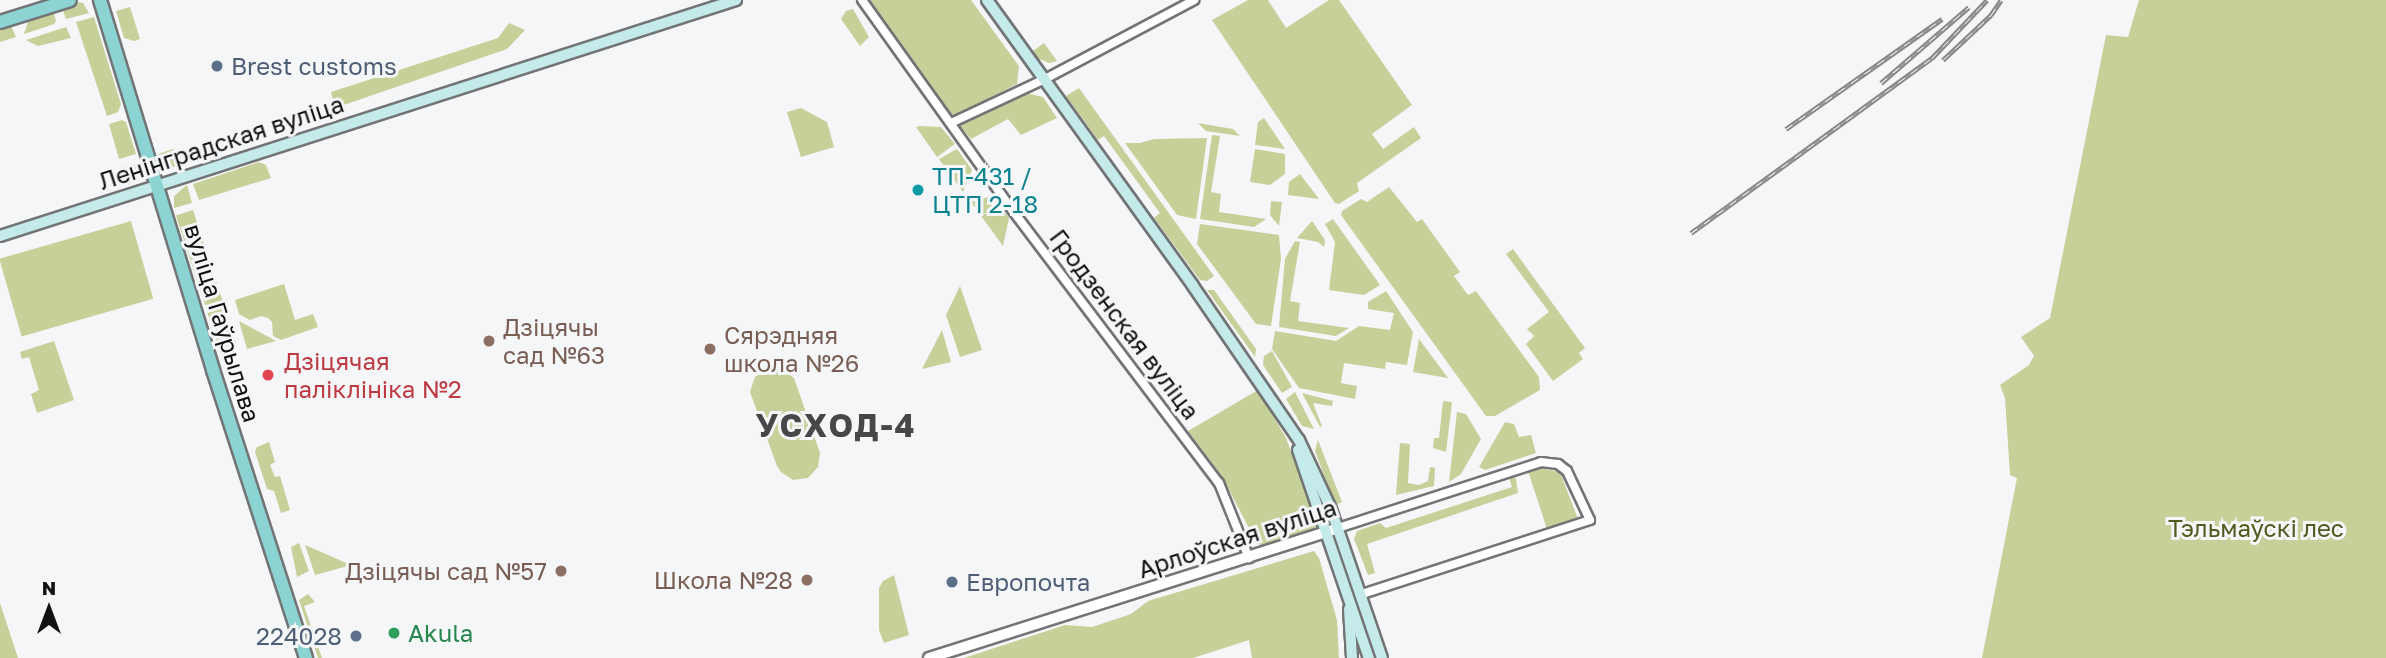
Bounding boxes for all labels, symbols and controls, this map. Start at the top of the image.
place label: Brest customs [231,52,397,80]
marker: Brest customs [209,58,225,74]
street label: Ленінградская вуліца [95,89,347,195]
place label: ТП-431 / ЦТП 2-18 [932,162,1038,218]
marker: ТП-431 / ЦТП 2-18 [910,182,926,198]
street label: вуліца Гаўрылава [179,220,267,426]
street label: Гродзенская вуліца [1044,223,1206,425]
place label: Дзіцячы сад №63 [503,313,605,369]
place label: Сярэдняя школа №26 [724,321,859,377]
marker: Дзіцячы сад №63 [481,333,497,349]
marker: Сярэдняя школа №26 [702,341,718,357]
place label: Дзіцячая паліклініка №2 [284,347,462,403]
marker: Дзіцячая паліклініка №2 [258,365,278,385]
district label: УСХОД-4 [756,406,916,444]
street label: Арлоўская вуліца [1134,492,1340,584]
park label: Тэльмаўскі лес [2168,514,2344,542]
place label: Дзіцячы сад №57 [345,557,547,585]
marker: Дзіцячы сад №57 [553,563,569,579]
place label: Школа №28 [654,566,793,594]
place label: Европочта [966,568,1090,596]
marker: Школа №28 [799,572,815,588]
north arrow [14,574,84,644]
marker: Европочта [944,574,960,590]
text: N [42,576,56,599]
place label: Akula [408,619,473,647]
place label: 224028 [256,622,342,650]
marker: Akula [386,625,402,641]
marker: 224028 [348,628,364,644]

